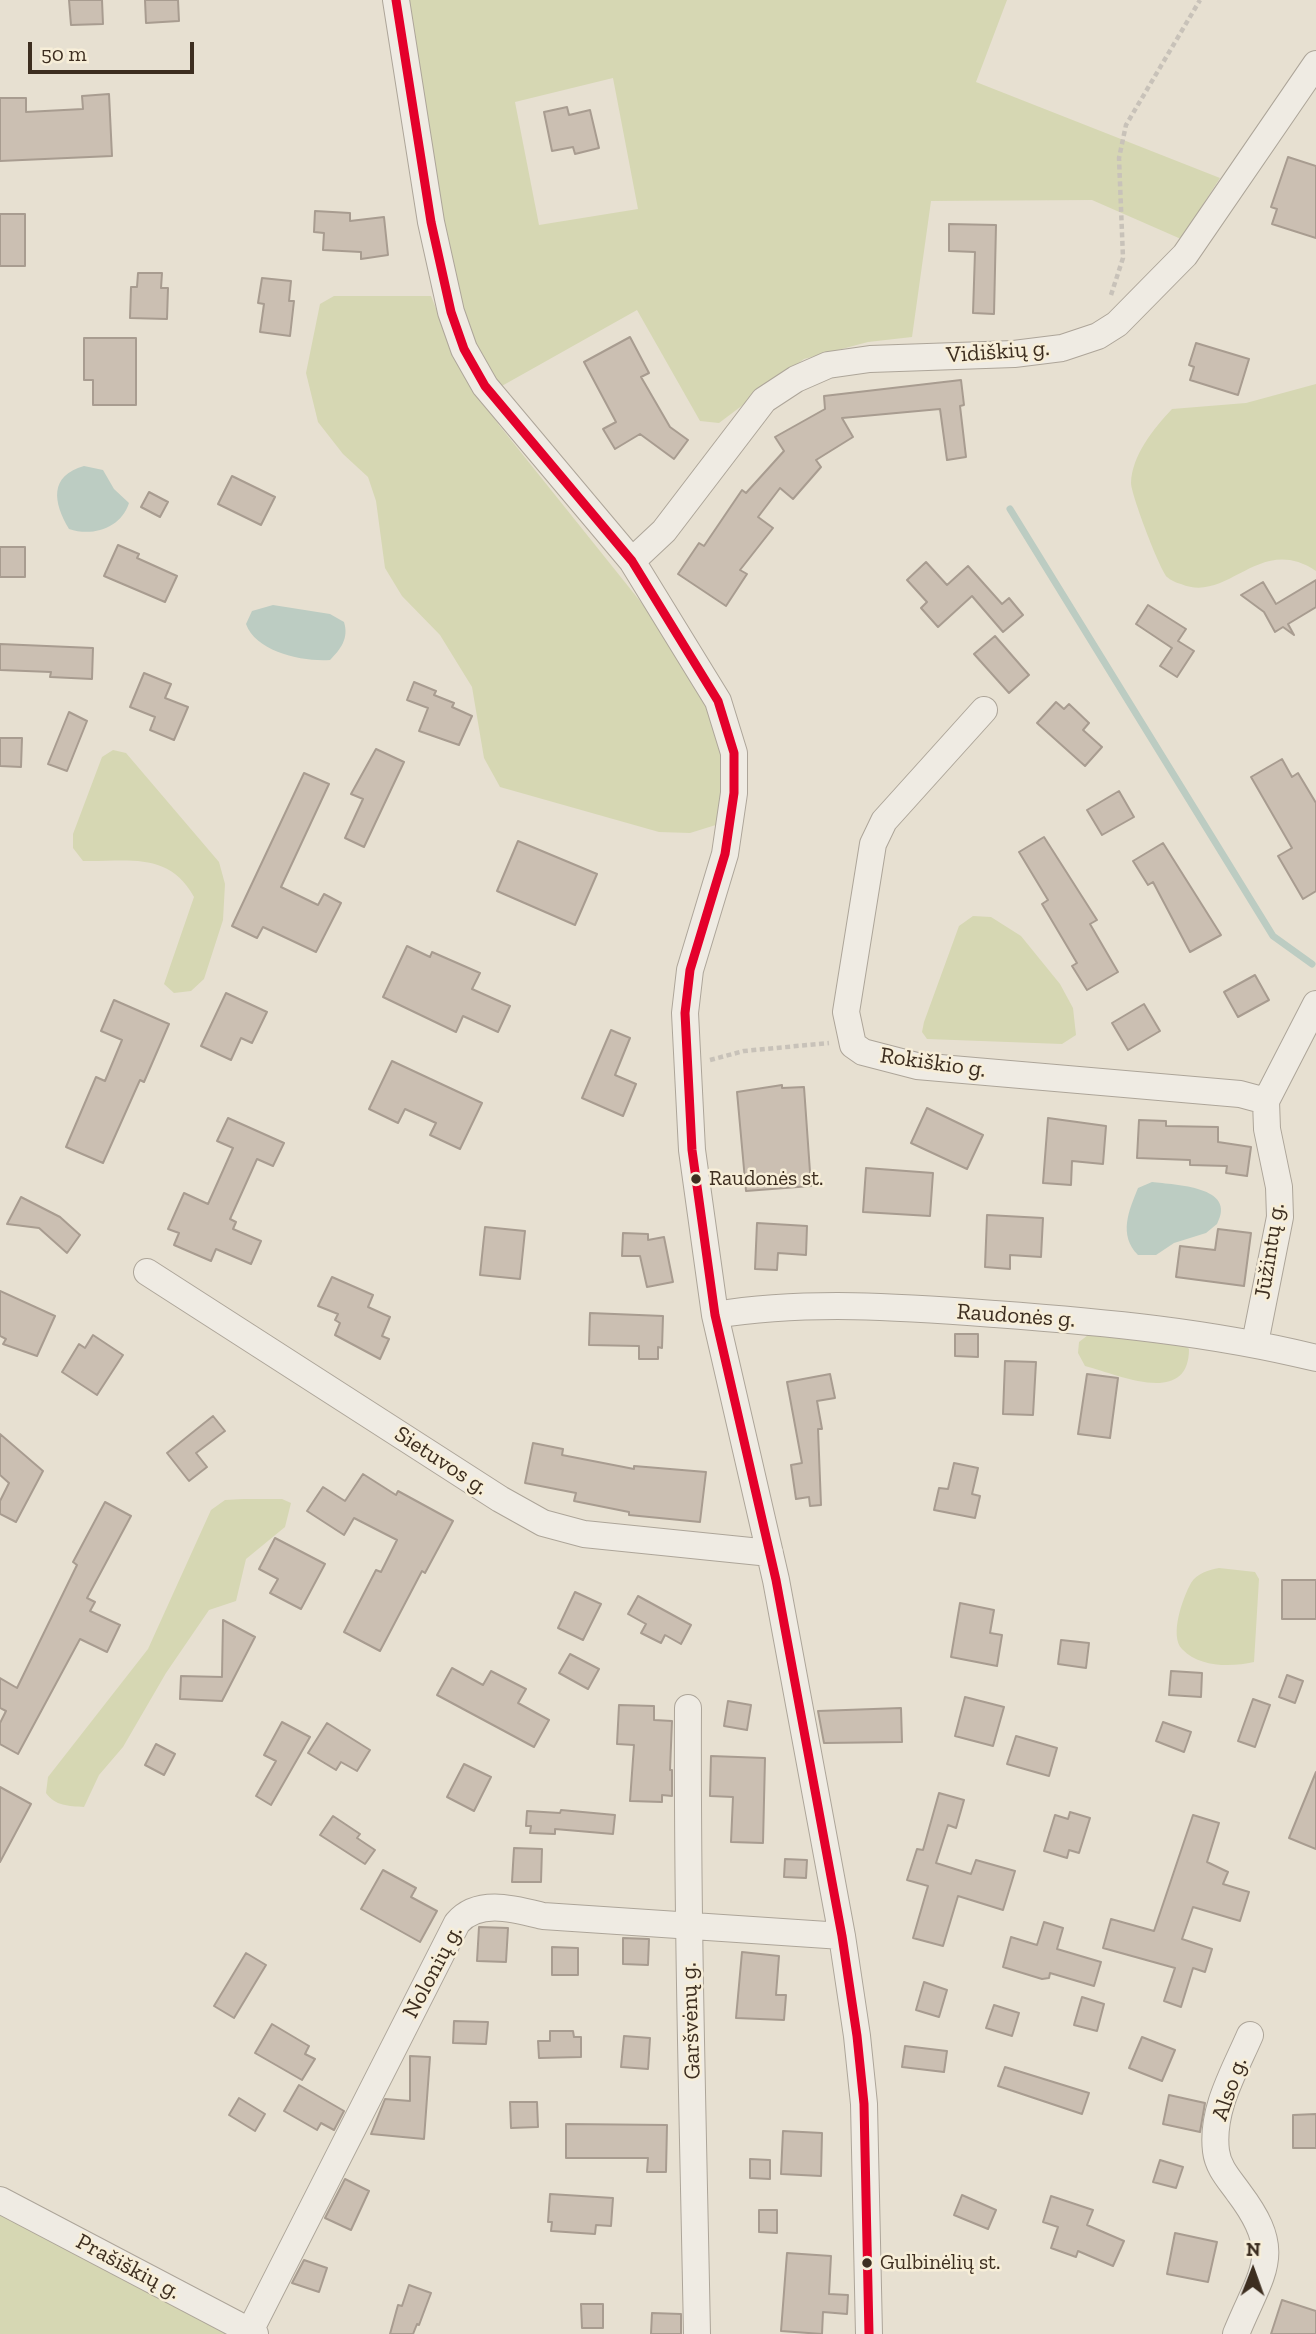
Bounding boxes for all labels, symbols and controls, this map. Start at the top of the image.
scale bar [32,28,198,72]
text: 50 m [41,41,87,66]
street label: Vidiškių g. [945,335,1051,369]
street label: Rokiškio g. [878,1042,988,1084]
place label: Raudonės st. [709,1166,823,1192]
marker: Raudonės st. [689,1172,703,1186]
street label: Jūžintų g. [1249,1201,1291,1301]
street label: Raudonės g. [956,1298,1076,1334]
street label: Sietuvos g. [389,1421,493,1501]
street label: Nolonių g. [397,1921,469,2023]
street label: Garšvėnų g. [675,1962,707,2080]
street label: Also g. [1206,2054,1254,2124]
street label: Prašiškių g. [71,2228,185,2306]
north arrow [1218,2236,1288,2306]
text: N [1246,2238,1261,2261]
place label: Gulbinėlių st. [880,2250,1000,2276]
marker: Gulbinėlių st. [860,2256,874,2270]

